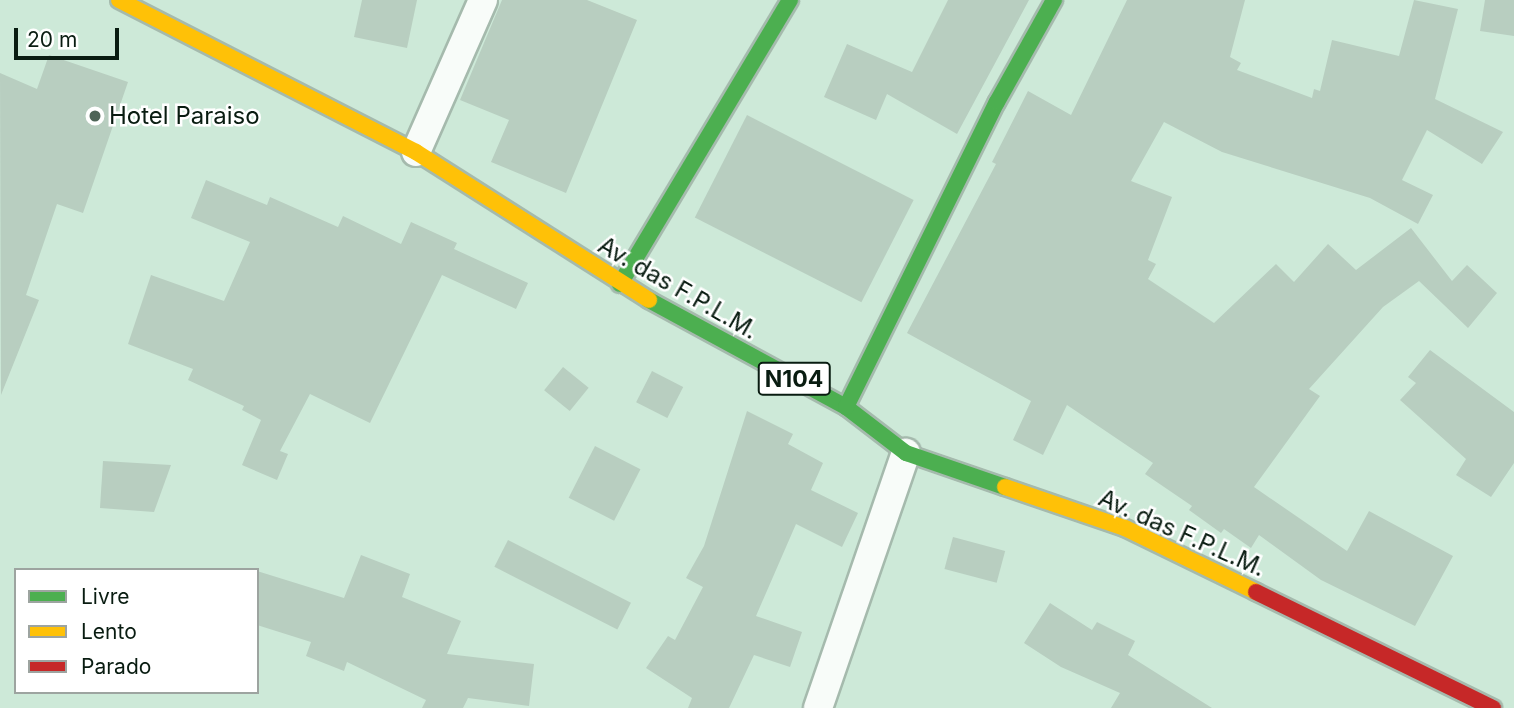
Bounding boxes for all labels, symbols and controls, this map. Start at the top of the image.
scale bar [18,14,122,58]
text: 20 m [27,27,77,52]
place label: Hotel Paraiso [109,102,260,130]
marker: Hotel Paraiso [87,108,103,124]
street label: Av. das F.P.L.M. [593,231,763,345]
road number: N104 [757,360,831,398]
street label: Av. das F.P.L.M. [1094,483,1270,583]
legend [14,568,259,694]
text: Livre [81,584,130,609]
text: Lento [81,619,137,644]
text: Parado [81,654,151,679]

